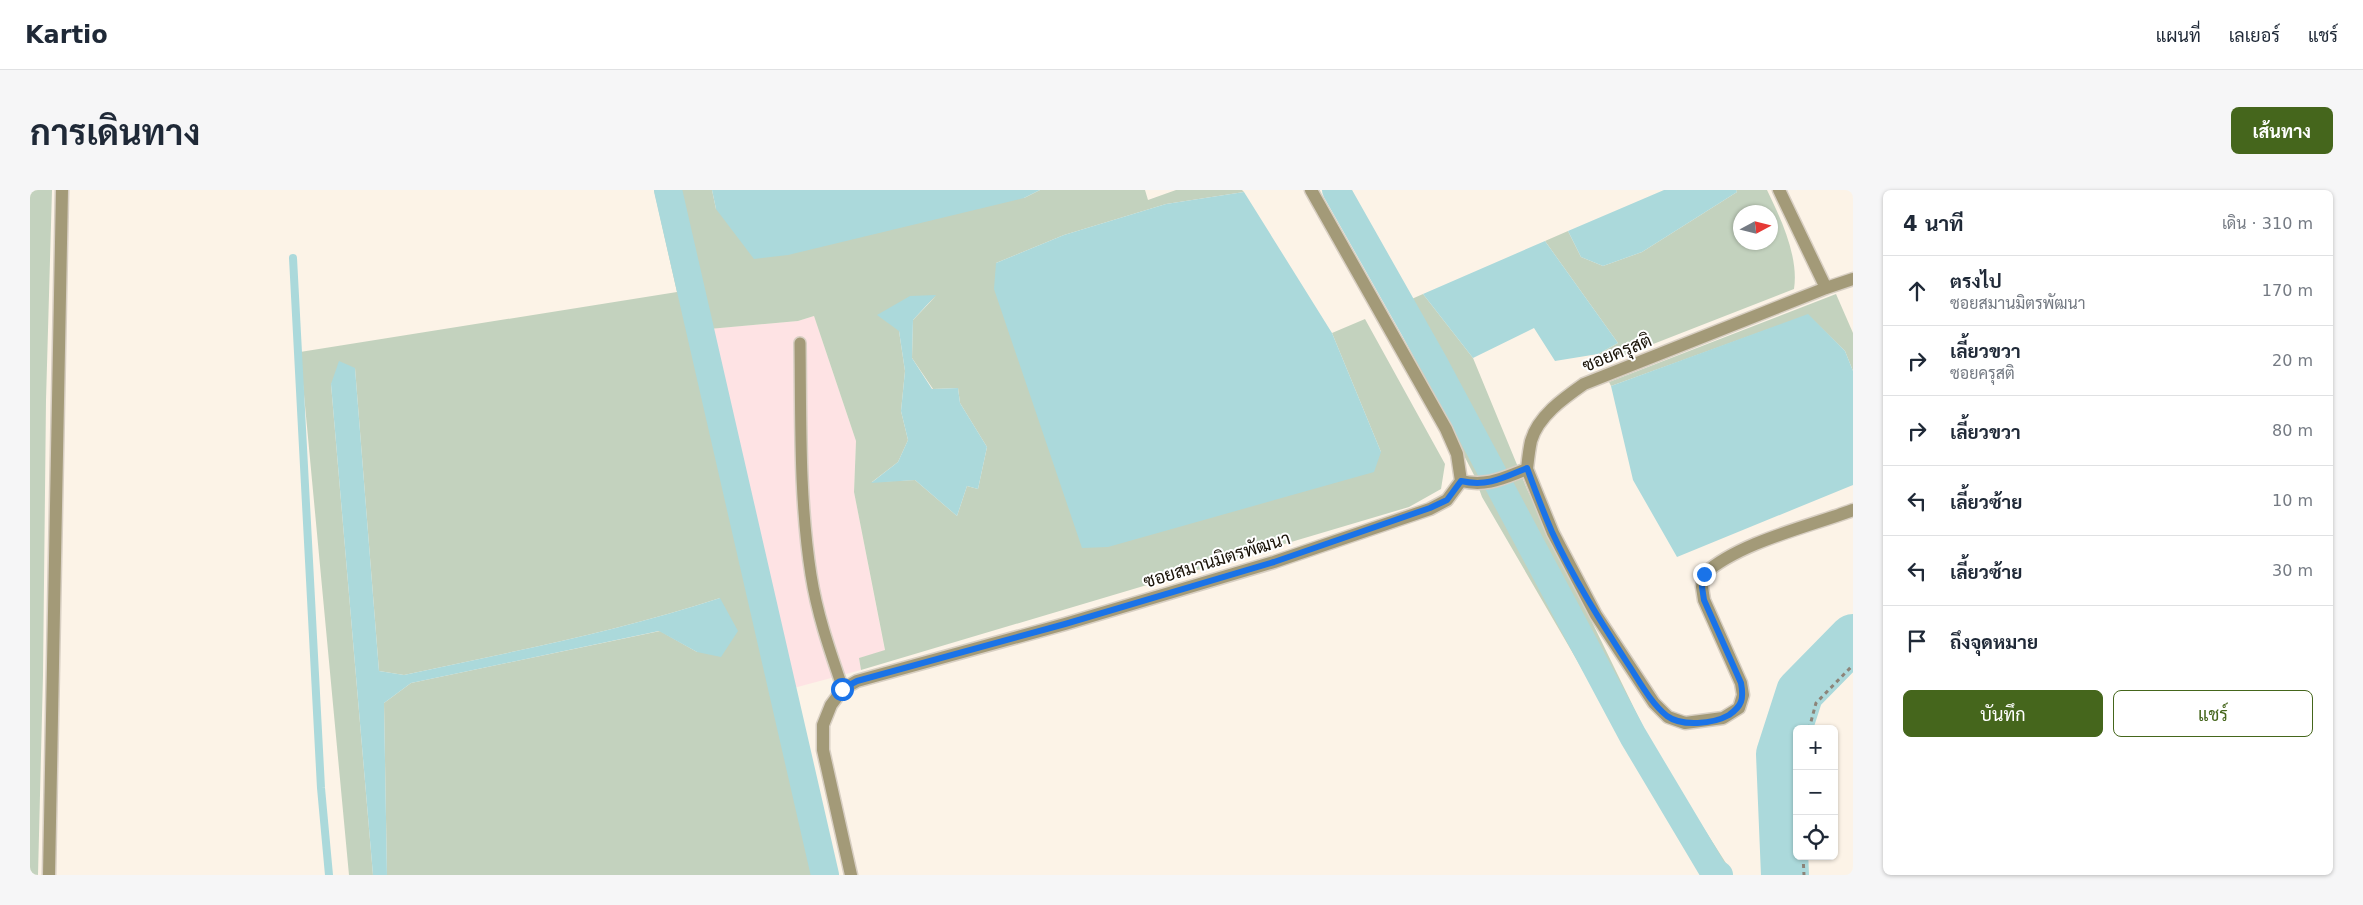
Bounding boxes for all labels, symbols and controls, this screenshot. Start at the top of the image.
text: Kartio [25,21,108,49]
text: แผนที่ [2156,25,2201,46]
text: เลเยอร์ [2229,25,2280,46]
text: แชร์ [2308,25,2338,46]
button: เส้นทาง [2231,107,2333,154]
text: การเดินทาง [30,113,200,153]
north arrow [1733,205,1778,250]
text: 4 นาที [1903,212,1964,236]
text: เดิน · 310 m [2222,214,2313,233]
text: ตรงไป [1950,270,2002,292]
icon: ahead [1903,277,1931,305]
text: 170 m [2262,281,2313,300]
text: ซอยสมานมิตรพัฒนา [1950,294,2086,313]
street label: ซอยครุสติ [1579,329,1655,378]
text: เลี้ยวขวา [1950,340,2021,362]
icon: right [1903,347,1931,375]
text: 20 m [2272,351,2313,370]
text: ซอยครุสติ [1950,364,2015,383]
icon: right [1903,417,1931,445]
text: เลี้ยวขวา [1950,421,2021,443]
text: 80 m [2272,421,2313,440]
icon: left [1903,487,1931,515]
text: เลี้ยวซ้าย [1950,491,2022,513]
text: 10 m [2272,491,2313,510]
street label: ซอยสมานมิตรพัฒนา [1141,527,1293,592]
icon: left [1903,557,1931,585]
text: เลี้ยวซ้าย [1950,561,2022,583]
text: 30 m [2272,561,2313,580]
route end [1693,563,1716,586]
icon: arrive [1903,627,1931,655]
text: ถึงจุดหมาย [1950,631,2038,653]
route start [831,678,854,701]
button: บันทึก [1903,690,2103,737]
button: แชร์ [2113,690,2313,737]
map controls [1793,725,1838,860]
button: + [1793,725,1838,770]
button: − [1793,770,1838,815]
button: locate [1793,815,1838,860]

